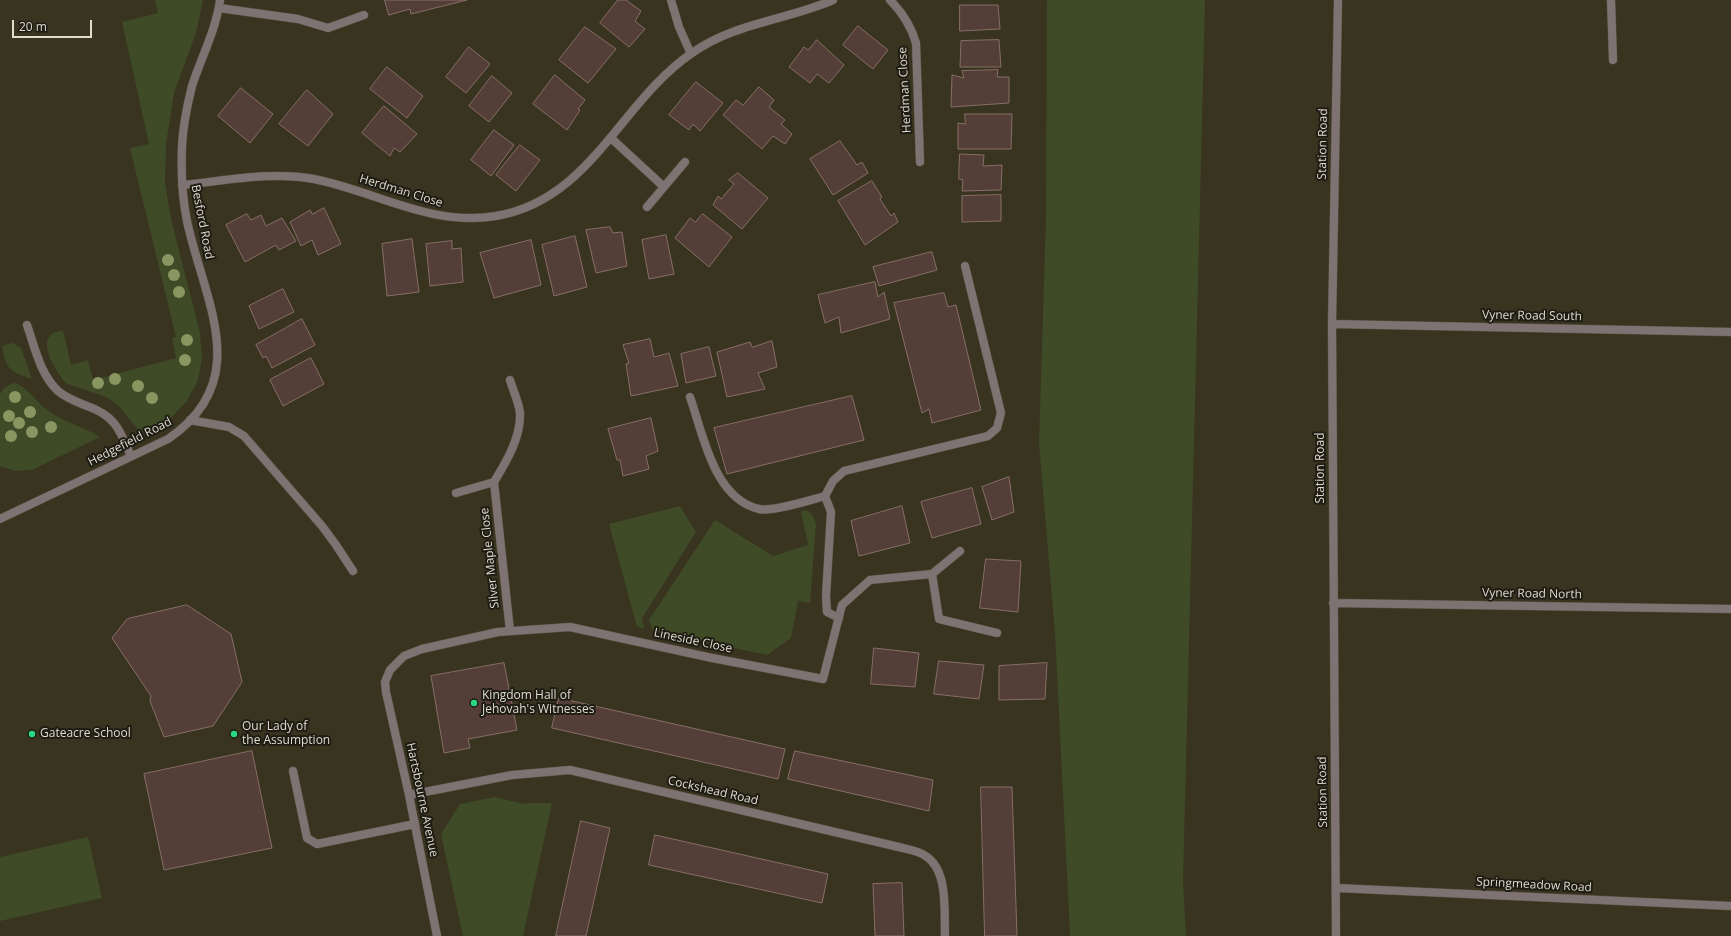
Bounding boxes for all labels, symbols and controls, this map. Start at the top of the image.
scale bar [14,12,94,38]
text: 20 m [19,18,47,35]
street label: Herdman Close [896,47,914,133]
street label: Station Road [1315,108,1331,180]
street label: Herdman Close [358,171,444,211]
street label: Besford Road [188,184,216,260]
street label: Vyner Road South [1482,308,1582,324]
street label: Hedgefield Road [86,415,174,469]
street label: Station Road [1314,432,1328,504]
street label: Silver Maple Close [478,507,502,609]
street label: Vyner Road North [1482,586,1582,602]
street label: Lineside Close [653,626,733,656]
place label: Kingdom Hall of Jehovah's Witnesses [482,689,594,717]
marker: Kingdom Hall of Jehovah's Witnesses [469,698,479,708]
place label: Our Lady of the Assumption [242,720,330,748]
place label: Gateacre School [40,727,131,741]
marker: Gateacre School [27,729,37,739]
marker: Our Lady of the Assumption [229,729,239,739]
street label: Hartsbourne Avenue [403,742,441,858]
street label: Station Road [1315,756,1331,828]
street label: Cockshead Road [666,774,760,808]
street label: Springmeadow Road [1476,875,1592,895]

